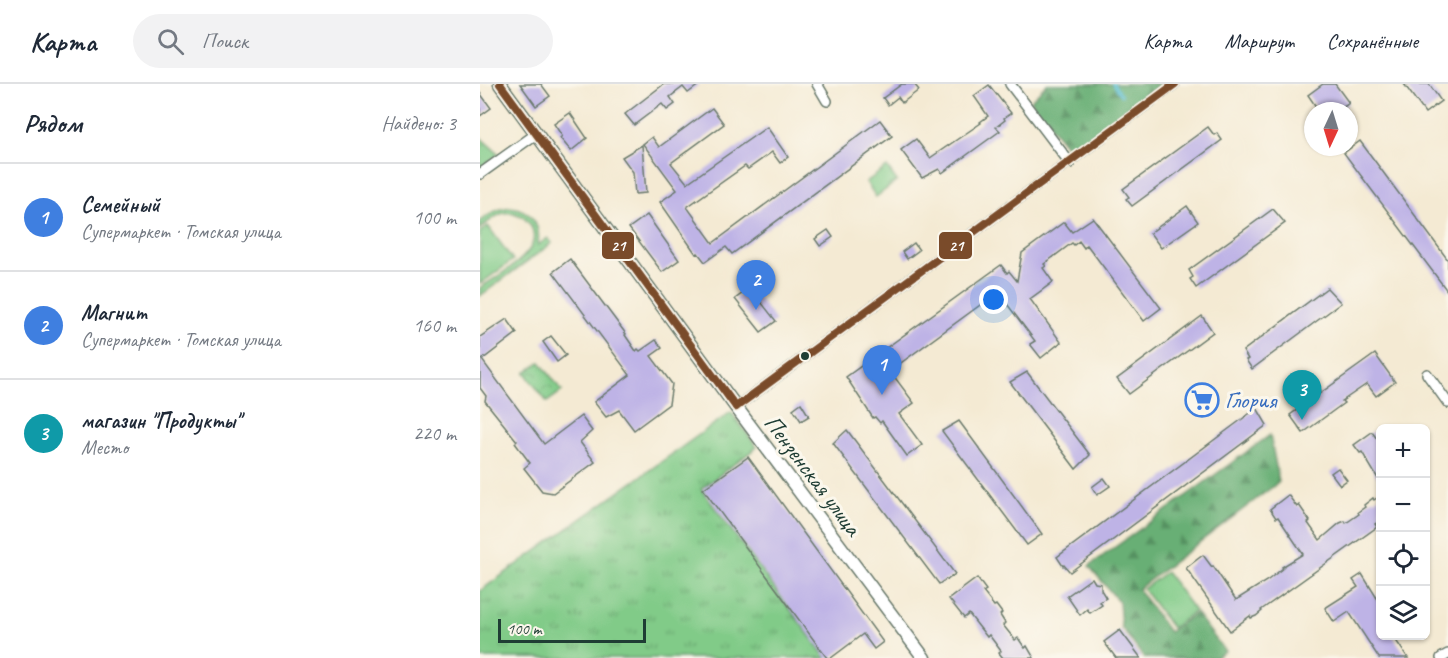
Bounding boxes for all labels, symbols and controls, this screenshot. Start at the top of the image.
search box [133,14,553,68]
text: Карта [30,24,97,59]
icon: search [154,25,187,58]
text: Поиск [202,27,248,55]
text: Карта [1143,28,1192,54]
text: Маршрут [1225,28,1294,54]
text: Сохранённые [1327,28,1418,54]
north arrow [1304,102,1358,156]
text: Рядом [24,107,82,140]
text: Найдено: 3 [381,111,456,136]
text: Семейный [81,191,160,219]
text: 1 [39,205,48,230]
text: 100 m [413,205,456,230]
text: Супермаркет · Томская улица [81,219,281,244]
line badge: 21 [601,231,635,260]
line badge: 21 [938,231,973,260]
text: 21 [611,236,627,256]
text: 21 [949,236,965,256]
pin: 2 [736,260,776,310]
your location [979,285,1008,314]
text: Магнит [81,299,147,327]
text: 2 [39,313,48,338]
text: 160 m [413,313,456,338]
text: Супермаркет · Томская улица [81,327,281,352]
pin: 1 [862,346,902,395]
unlabelled marker [799,350,811,362]
pin: 3 [1282,370,1322,420]
supermarket icon: Глория [1184,382,1220,418]
place label: Глория [1225,385,1278,415]
text: магазин "Продукты" [81,407,240,435]
street label: Пензенская улица [758,409,869,543]
text: 3 [39,421,48,446]
text: 220 m [413,421,456,446]
map controls [1376,424,1430,640]
button: + [1376,424,1430,478]
text: Место [81,435,128,460]
button: − [1376,478,1430,532]
button: locate [1376,532,1430,586]
button: layers [1376,586,1430,640]
scale bar [498,616,646,644]
text: 100 m [507,619,541,639]

